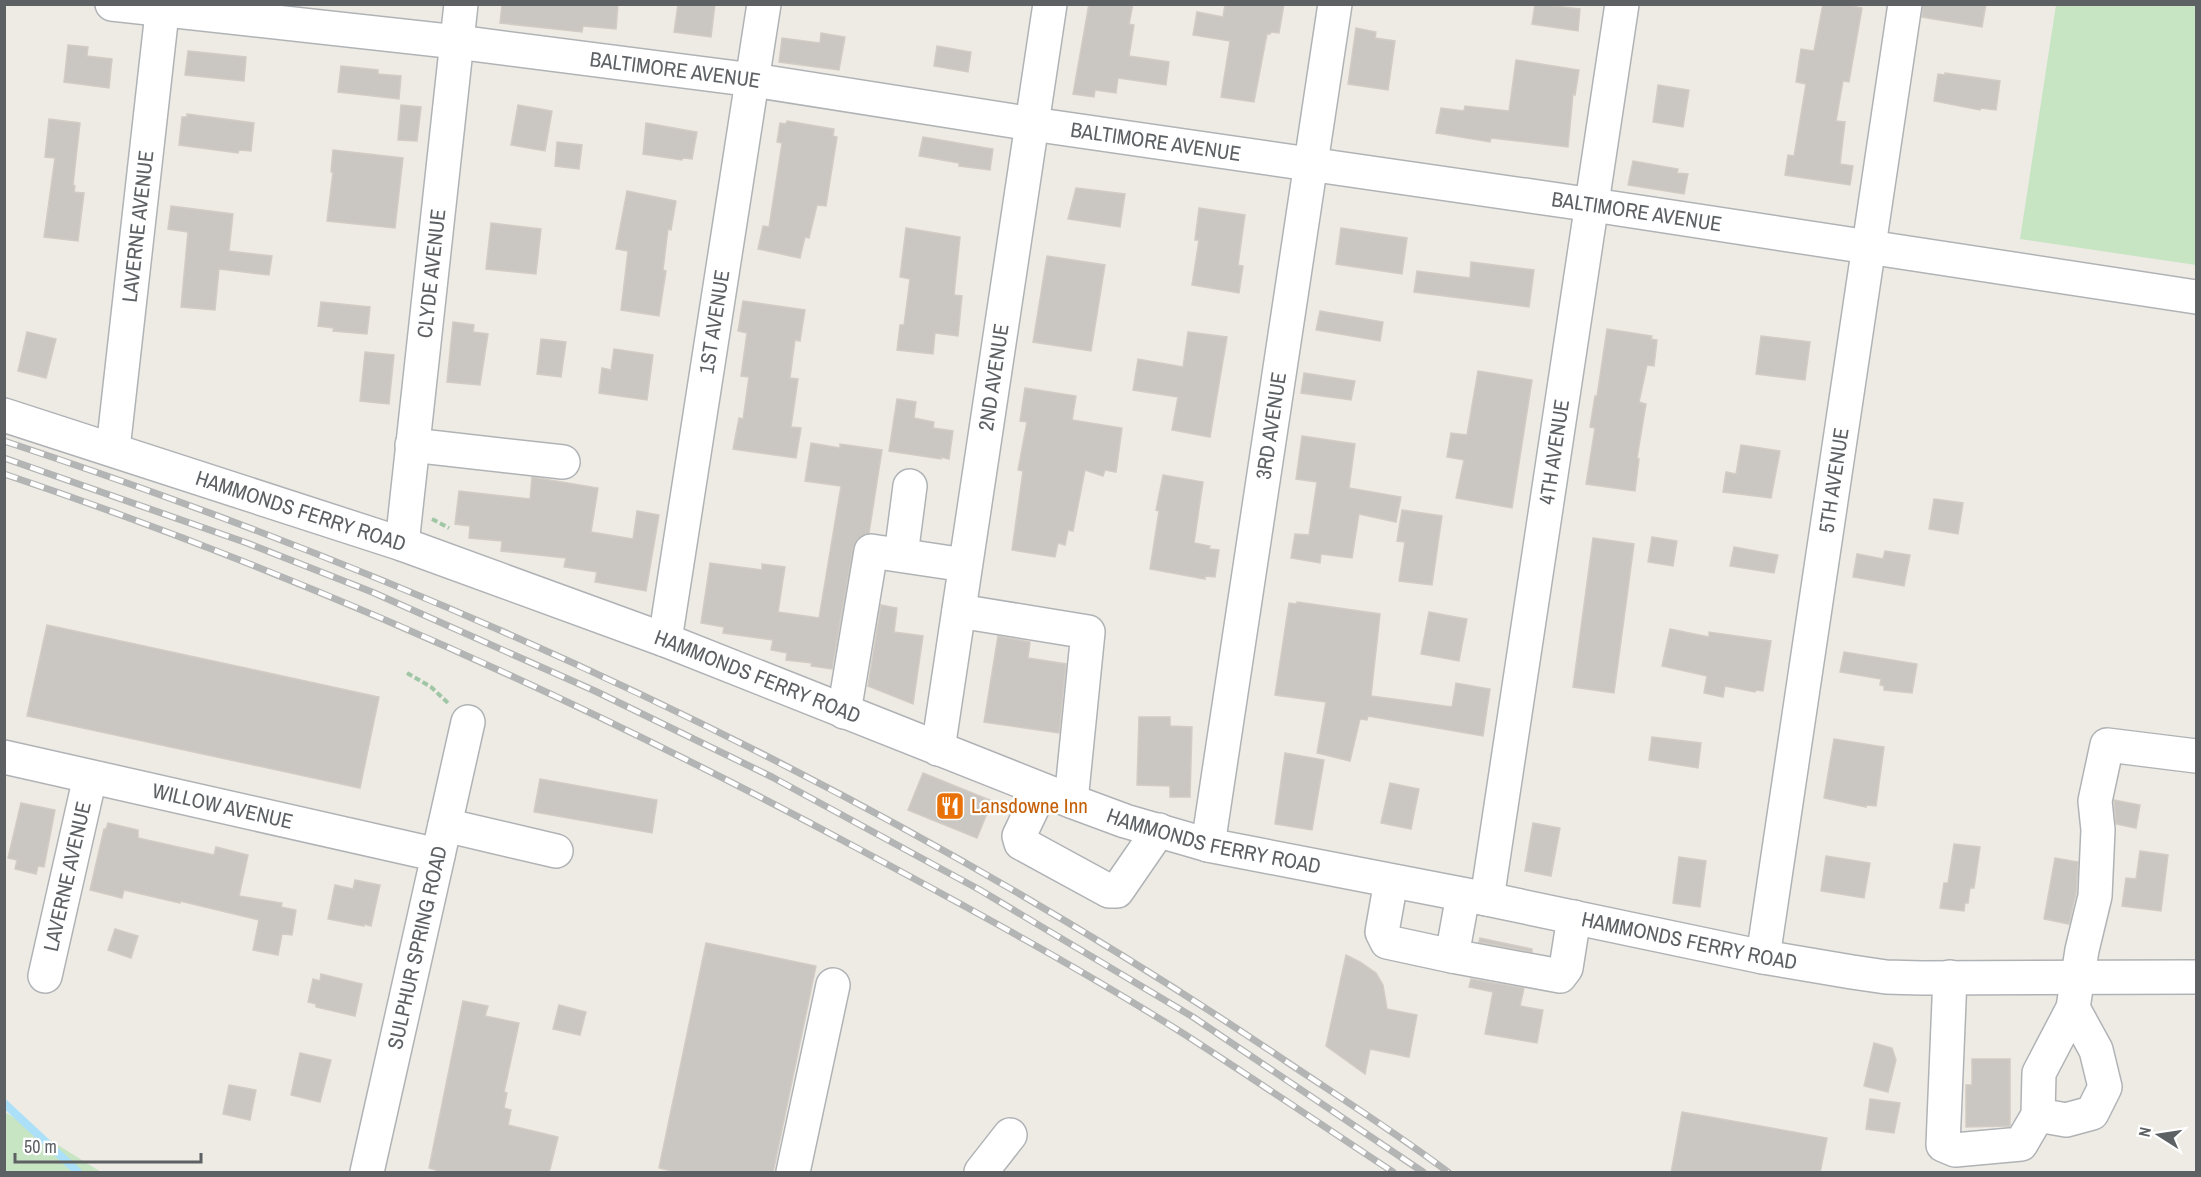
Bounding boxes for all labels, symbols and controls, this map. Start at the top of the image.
street label: BALTIMORE AVENUE [588,44,763,95]
street label: BALTIMORE AVENUE [1069,115,1243,168]
street label: LAVERNE AVENUE [115,149,160,304]
street label: BALTIMORE AVENUE [1550,184,1724,238]
street label: CLYDE AVENUE [410,208,453,340]
street label: 1ST AVENUE [692,268,736,376]
street label: 2ND AVENUE [971,322,1016,433]
street label: 3RD AVENUE [1248,370,1293,481]
street label: 4TH AVENUE [1532,397,1576,507]
street label: 5TH AVENUE [1811,426,1856,535]
street label: HAMMONDS FERRY ROAD [192,463,410,558]
street label: HAMMONDS FERRY ROAD [651,622,865,730]
street label: WILLOW AVENUE [150,776,296,836]
restaurant icon: Lansdowne Inn [934,790,966,822]
place label: Lansdowne Inn [971,791,1088,820]
street label: LAVERNE AVENUE [36,799,98,954]
street label: HAMMONDS FERRY ROAD [1103,801,1323,881]
street label: SULPHUR SPRING ROAD [380,843,454,1052]
street label: HAMMONDS FERRY ROAD [1579,904,1800,977]
north arrow [2129,1105,2189,1165]
text: N [2133,1125,2156,1139]
scale bar [15,1126,201,1164]
text: 50 m [24,1134,57,1159]

